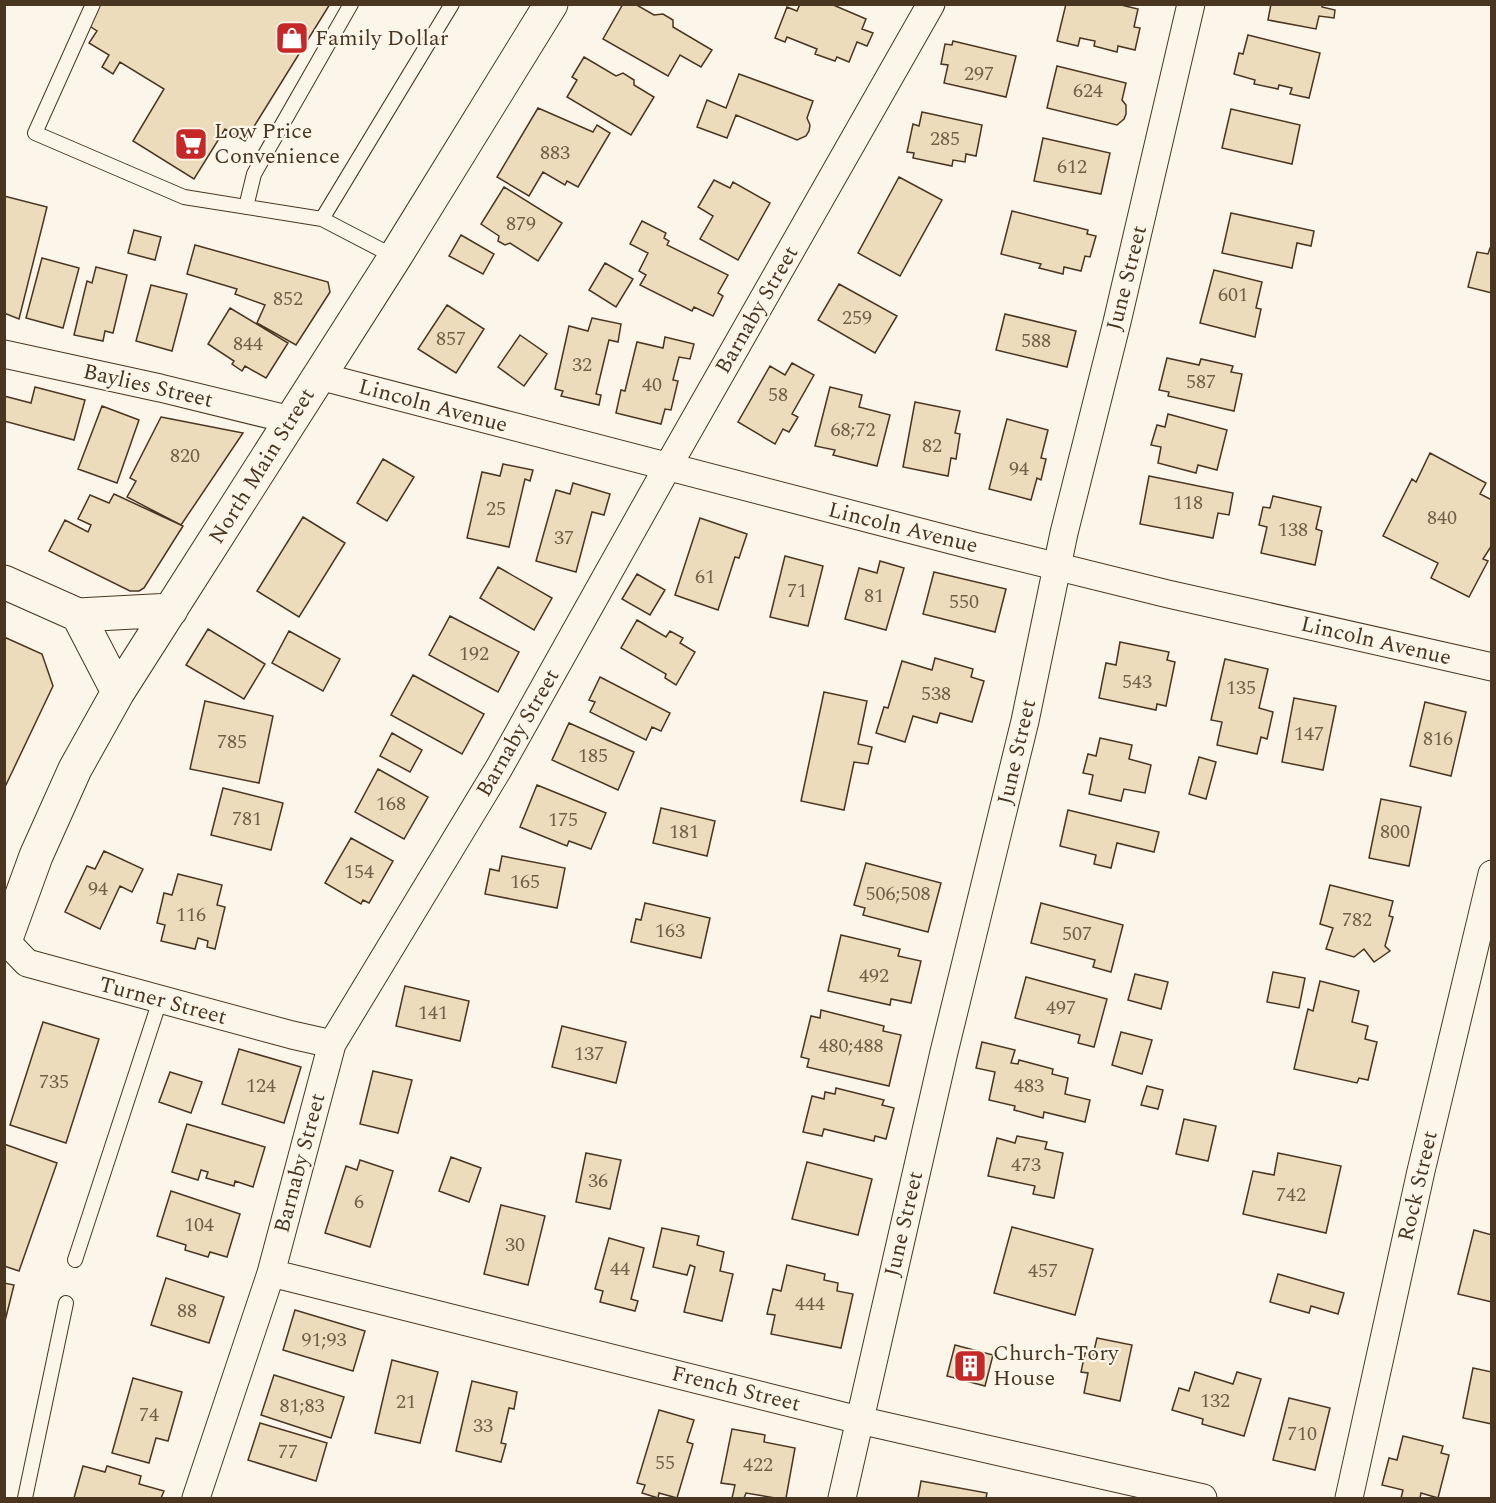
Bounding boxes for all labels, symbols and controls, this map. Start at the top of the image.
shop icon: Family Dollar [274,20,310,56]
place label: Family Dollar [315,22,449,55]
house number: 297 [964,59,994,89]
house number: 624 [1073,76,1103,106]
place label: Low Price Convenience [214,115,340,173]
house number: 285 [930,124,960,154]
supermarket icon: Low Price Convenience [173,126,209,162]
house number: 883 [540,138,570,168]
house number: 612 [1057,152,1087,182]
house number: 879 [506,209,536,239]
street label: June Street [1098,222,1156,334]
street label: Barnaby Street [707,239,807,380]
house number: 601 [1218,280,1248,310]
house number: 852 [273,284,303,314]
house number: 259 [842,303,872,333]
house number: 857 [436,324,466,354]
house number: 588 [1021,326,1051,356]
house number: 844 [233,329,263,359]
house number: 32 [572,350,592,380]
street label: Baylies Street [80,355,216,417]
house number: 587 [1186,367,1216,397]
street label: Lincoln Avenue [355,370,511,442]
house number: 40 [642,370,662,400]
house number: 58 [768,380,788,410]
street label: North Main Street [201,381,324,551]
house number: 68;72 [831,415,876,445]
house number: 82 [922,431,942,461]
house number: 820 [170,441,200,471]
house number: 94 [1009,454,1029,484]
house number: 118 [1173,488,1203,518]
street label: Lincoln Avenue [825,493,981,563]
house number: 25 [486,494,506,524]
house number: 840 [1427,503,1457,533]
house number: 138 [1278,515,1308,545]
house number: 37 [554,523,574,553]
house number: 61 [695,562,715,592]
house number: 71 [787,576,807,606]
house number: 81 [864,581,884,611]
house number: 550 [949,587,979,617]
street label: Lincoln Avenue [1298,608,1454,674]
house number: 192 [459,639,489,669]
street label: Barnaby Street [468,662,568,803]
house number: 543 [1122,667,1152,697]
house number: 135 [1226,673,1256,703]
house number: 538 [921,679,951,709]
street label: June Street [989,696,1045,808]
house number: 147 [1294,719,1324,749]
house number: 816 [1423,724,1453,754]
house number: 785 [217,727,247,757]
house number: 185 [578,741,608,771]
house number: 168 [376,789,406,819]
house number: 781 [232,804,262,834]
house number: 175 [548,805,578,835]
house number: 181 [669,817,699,847]
house number: 800 [1380,817,1410,847]
house number: 154 [344,857,374,887]
house number: 165 [510,867,540,897]
house number: 94 [88,874,108,904]
house number: 506;508 [866,879,931,909]
house number: 116 [176,900,206,930]
house number: 782 [1342,905,1372,935]
house number: 163 [655,916,685,946]
house number: 507 [1062,919,1092,949]
house number: 492 [859,961,889,991]
street label: Turner Street [95,968,231,1034]
house number: 497 [1046,993,1076,1023]
house number: 141 [418,998,448,1028]
house number: 480;488 [819,1031,884,1061]
house number: 137 [574,1039,604,1069]
house number: 735 [39,1067,69,1097]
house number: 124 [246,1071,276,1101]
house number: 483 [1014,1071,1044,1101]
street label: Barnaby Street [266,1089,335,1237]
street label: Rock Street [1389,1127,1447,1245]
house number: 473 [1011,1150,1041,1180]
house number: 36 [588,1166,608,1196]
street label: June Street [876,1168,932,1280]
house number: 742 [1276,1180,1306,1210]
house number: 6 [354,1187,364,1217]
house number: 104 [184,1210,214,1240]
house number: 30 [505,1230,525,1260]
house number: 44 [610,1254,630,1284]
house number: 457 [1028,1256,1058,1286]
house number: 444 [795,1289,825,1319]
house number: 88 [177,1296,197,1326]
house number: 91;93 [302,1325,347,1355]
place label: Church-Tory House [993,1337,1120,1395]
building icon: Church-Tory House [952,1348,988,1384]
street label: French Street [668,1357,804,1421]
house number: 132 [1200,1386,1230,1416]
house number: 21 [396,1387,416,1417]
house number: 81;83 [280,1391,325,1421]
house number: 74 [139,1400,159,1430]
house number: 33 [473,1411,493,1441]
house number: 710 [1287,1419,1317,1449]
house number: 77 [278,1437,298,1467]
house number: 55 [655,1448,675,1478]
house number: 422 [743,1450,773,1480]

